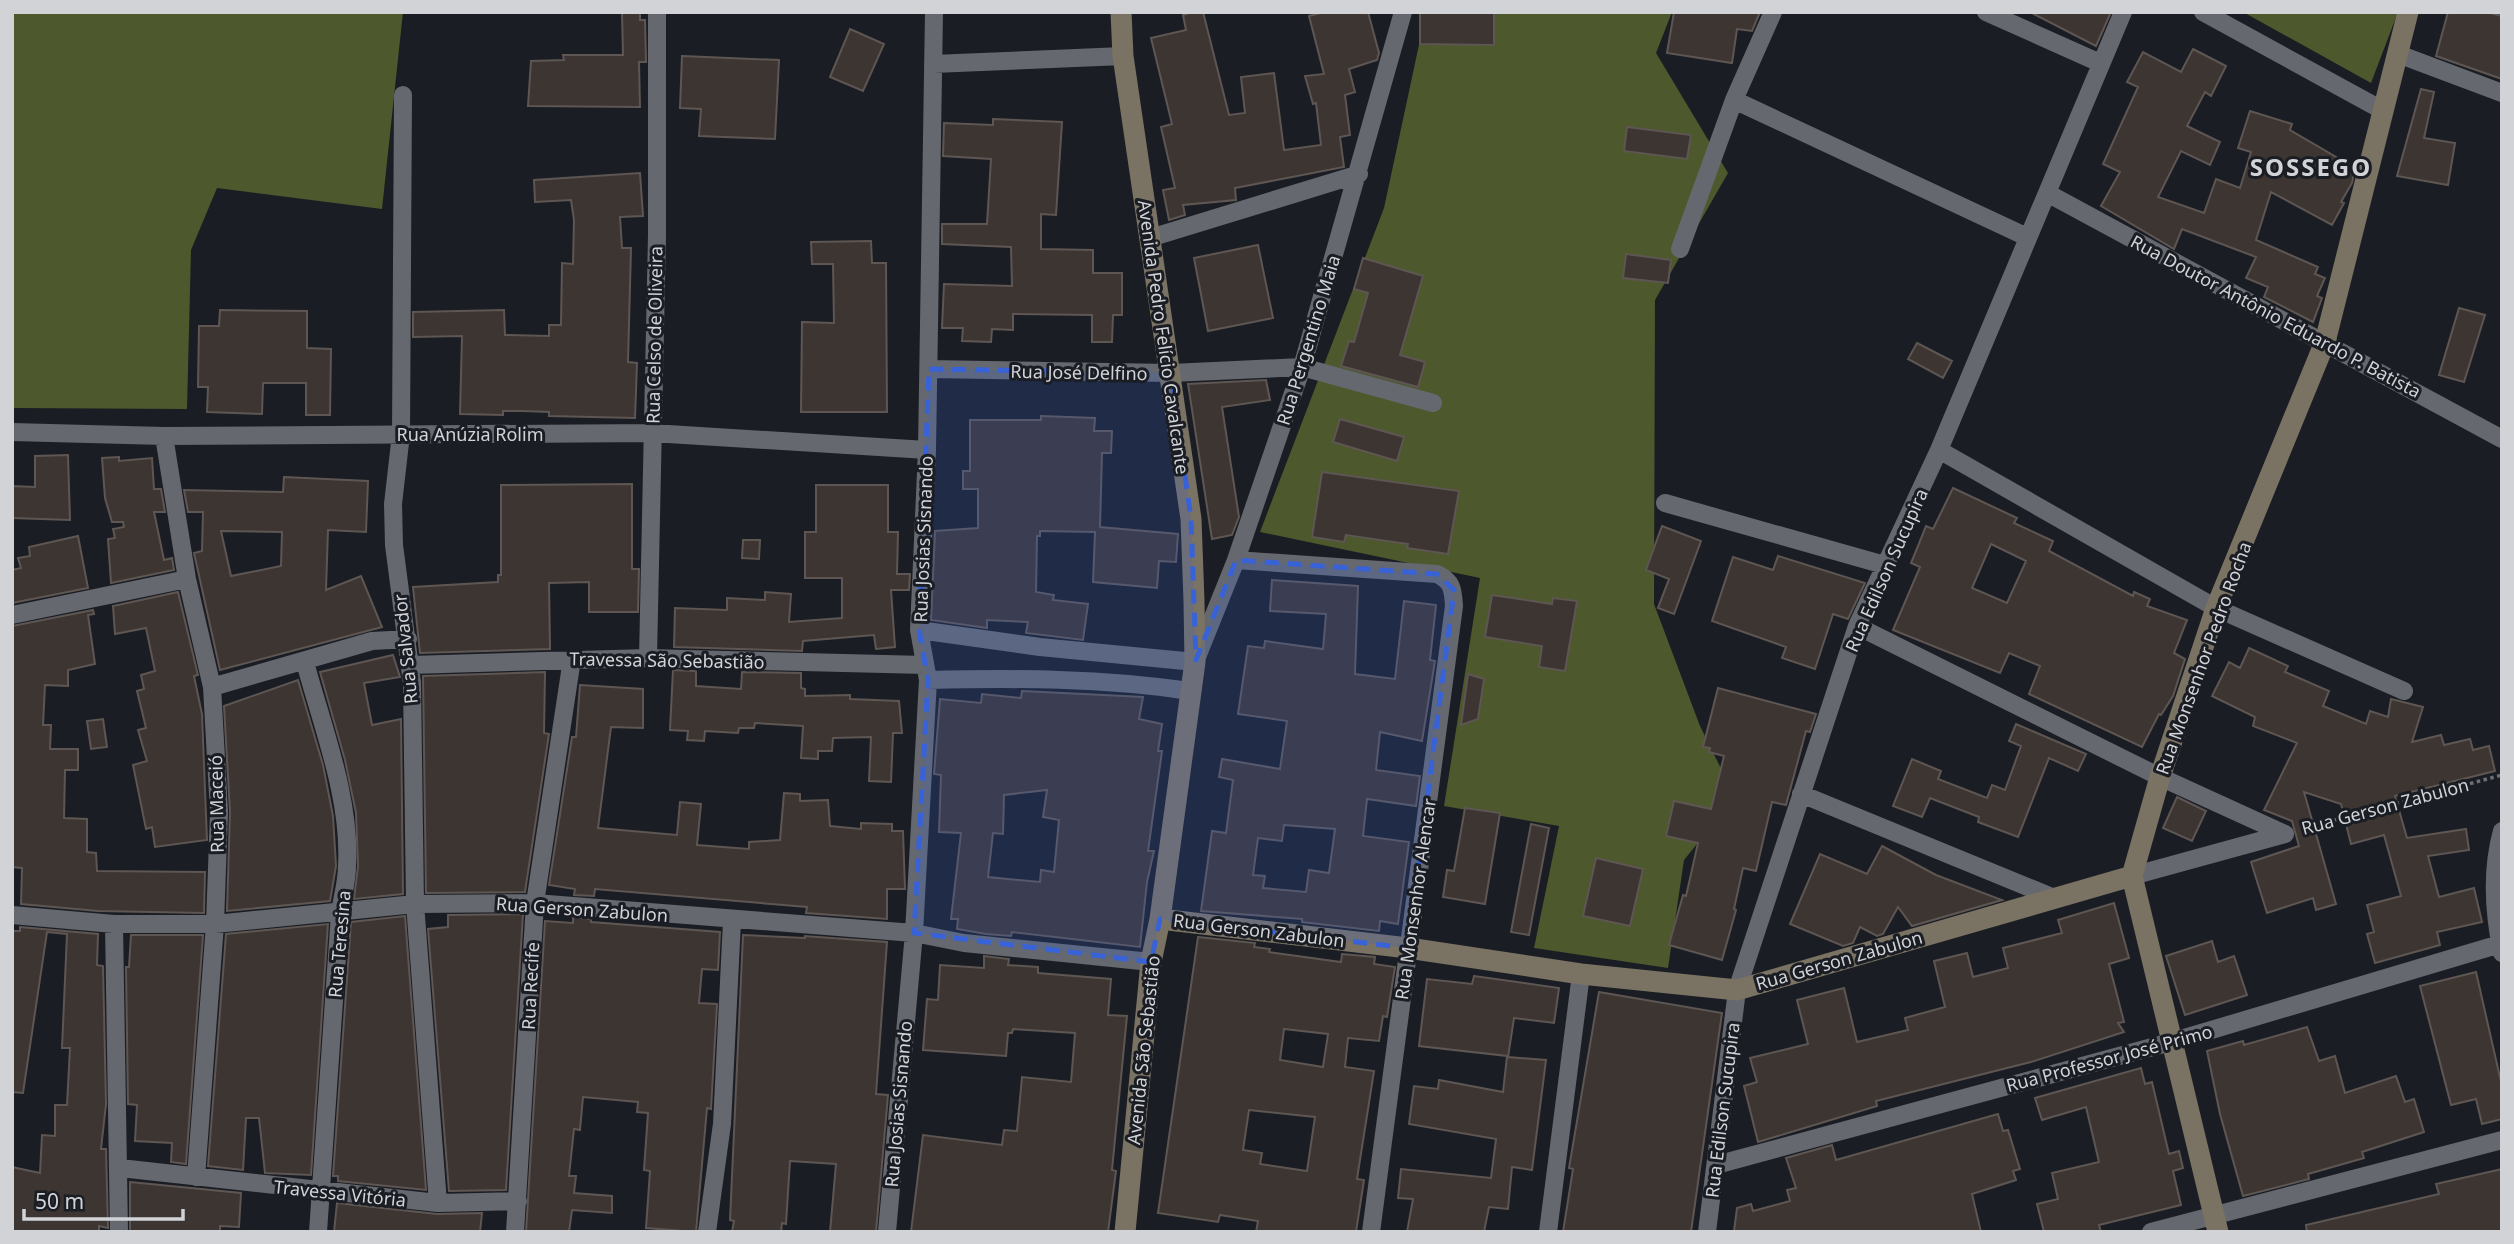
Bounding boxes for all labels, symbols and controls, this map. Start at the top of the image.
district label: SOSSEGO [2250,150,2372,183]
street label: Avenida Pedro Felício Cavalcante [1133,198,1195,476]
street label: Rua Doutor Antônio Eduardo P. Batista [2127,229,2425,403]
street label: Rua Celso de Oliveira [640,246,668,424]
street label: Rua Pergentino Maia [1271,252,1345,428]
street label: Rua José Delfino [1010,359,1148,385]
street label: Rua Anúzia Rolim [397,422,543,446]
street label: Rua Josias Sisnando [908,455,938,623]
street label: Rua Edilson Sucupira [1839,485,1933,655]
street label: Rua Monsenhor Pedro Rocha [2150,538,2256,778]
street label: Rua Salvador [387,592,423,705]
street label: Travessa São Sebastião [569,646,765,674]
street label: Rua Maceió [203,755,229,853]
street label: Rua Gerson Zabulon [2299,772,2471,840]
street label: Rua Monsenhor Alencar [1389,796,1441,1001]
street label: Rua Teresina [322,889,356,999]
street label: Rua Gerson Zabulon [495,891,669,927]
street label: Rua Gerson Zabulon [1172,908,1346,952]
street label: Rua Gerson Zabulon [1753,925,1925,995]
street label: Rua Recife [516,941,544,1031]
street label: Avenida São Sebastião [1121,954,1165,1146]
street label: Rua Professor José Primo [2003,1019,2215,1097]
street label: Rua Josias Sisnando [879,1020,917,1188]
street label: Rua Edilson Sucupira [1699,1021,1745,1199]
street label: Travessa Vitória [273,1174,407,1212]
scale bar [24,1178,184,1222]
text: 50 m [35,1187,84,1215]

